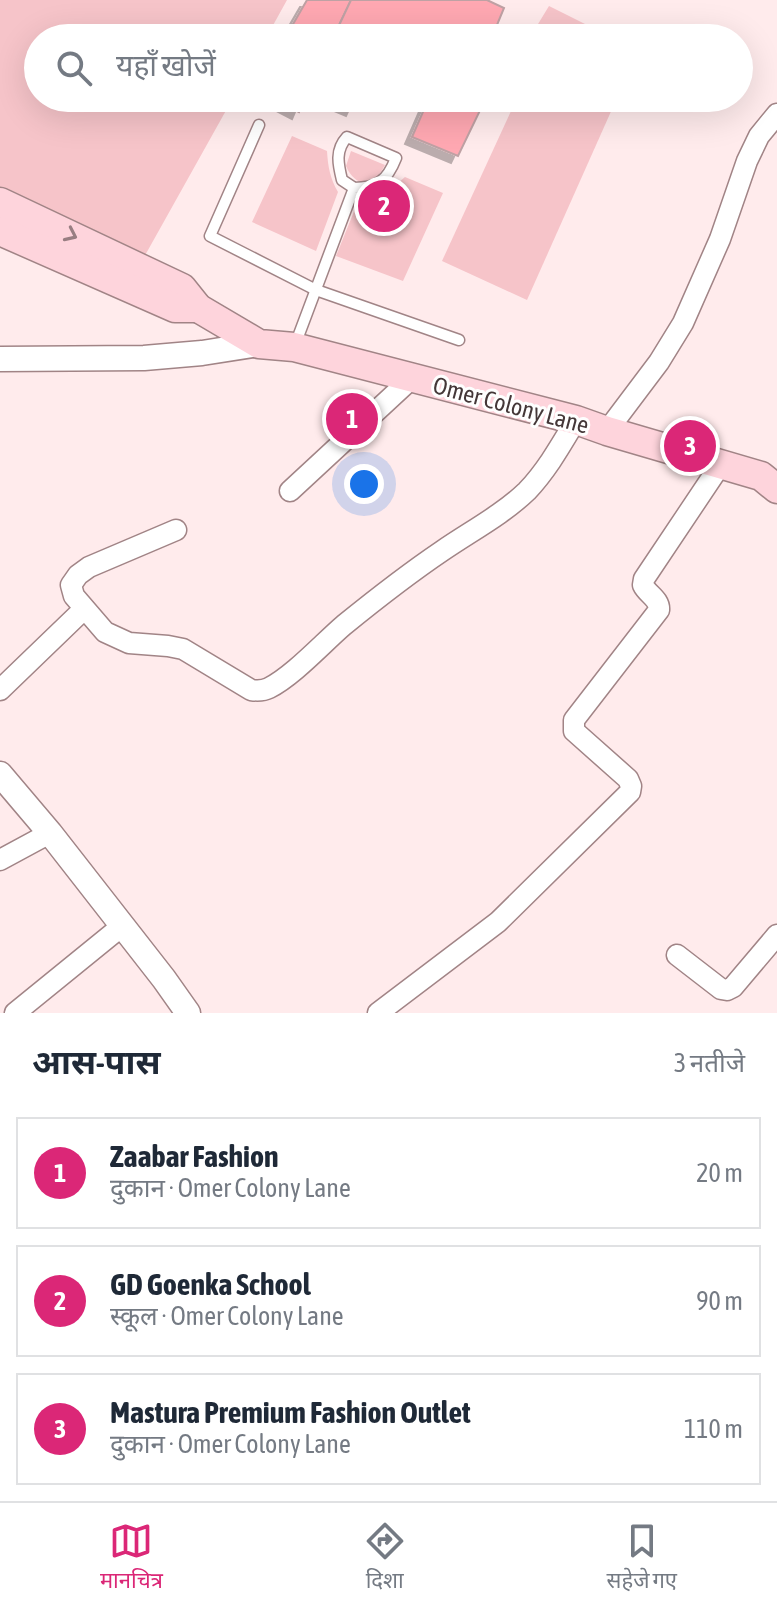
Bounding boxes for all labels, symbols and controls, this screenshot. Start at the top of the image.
search box [24,24,753,112]
icon: search [52,46,96,90]
text: यहाँ खोजें [116,48,216,82]
pin: 2 [358,176,410,236]
one-way arrow [62,225,77,241]
street label: Omer Colony Lane [430,371,592,439]
pin: 1 [326,389,378,449]
pin: 3 [664,416,716,476]
your location [344,464,384,504]
text: आस-पास [32,1042,161,1081]
text: 3 नतीजे [674,1048,745,1078]
text: Zaabar Fashion [110,1139,279,1173]
text: 1 [54,1158,66,1188]
text: 20 m [696,1158,743,1188]
text: दुकान · Omer Colony Lane [110,1173,351,1203]
text: GD Goenka School [110,1267,311,1301]
text: 2 [54,1286,66,1316]
text: 90 m [696,1286,743,1316]
text: स्कूल · Omer Colony Lane [110,1301,344,1331]
text: Mastura Premium Fashion Outlet [110,1395,471,1429]
text: 3 [54,1414,66,1444]
text: 110 m [684,1414,743,1444]
text: दुकान · Omer Colony Lane [110,1429,351,1459]
tab: मानचित्र [100,1519,163,1597]
tab: दिशा [363,1519,407,1597]
tab: सहेजे गए [607,1519,677,1597]

